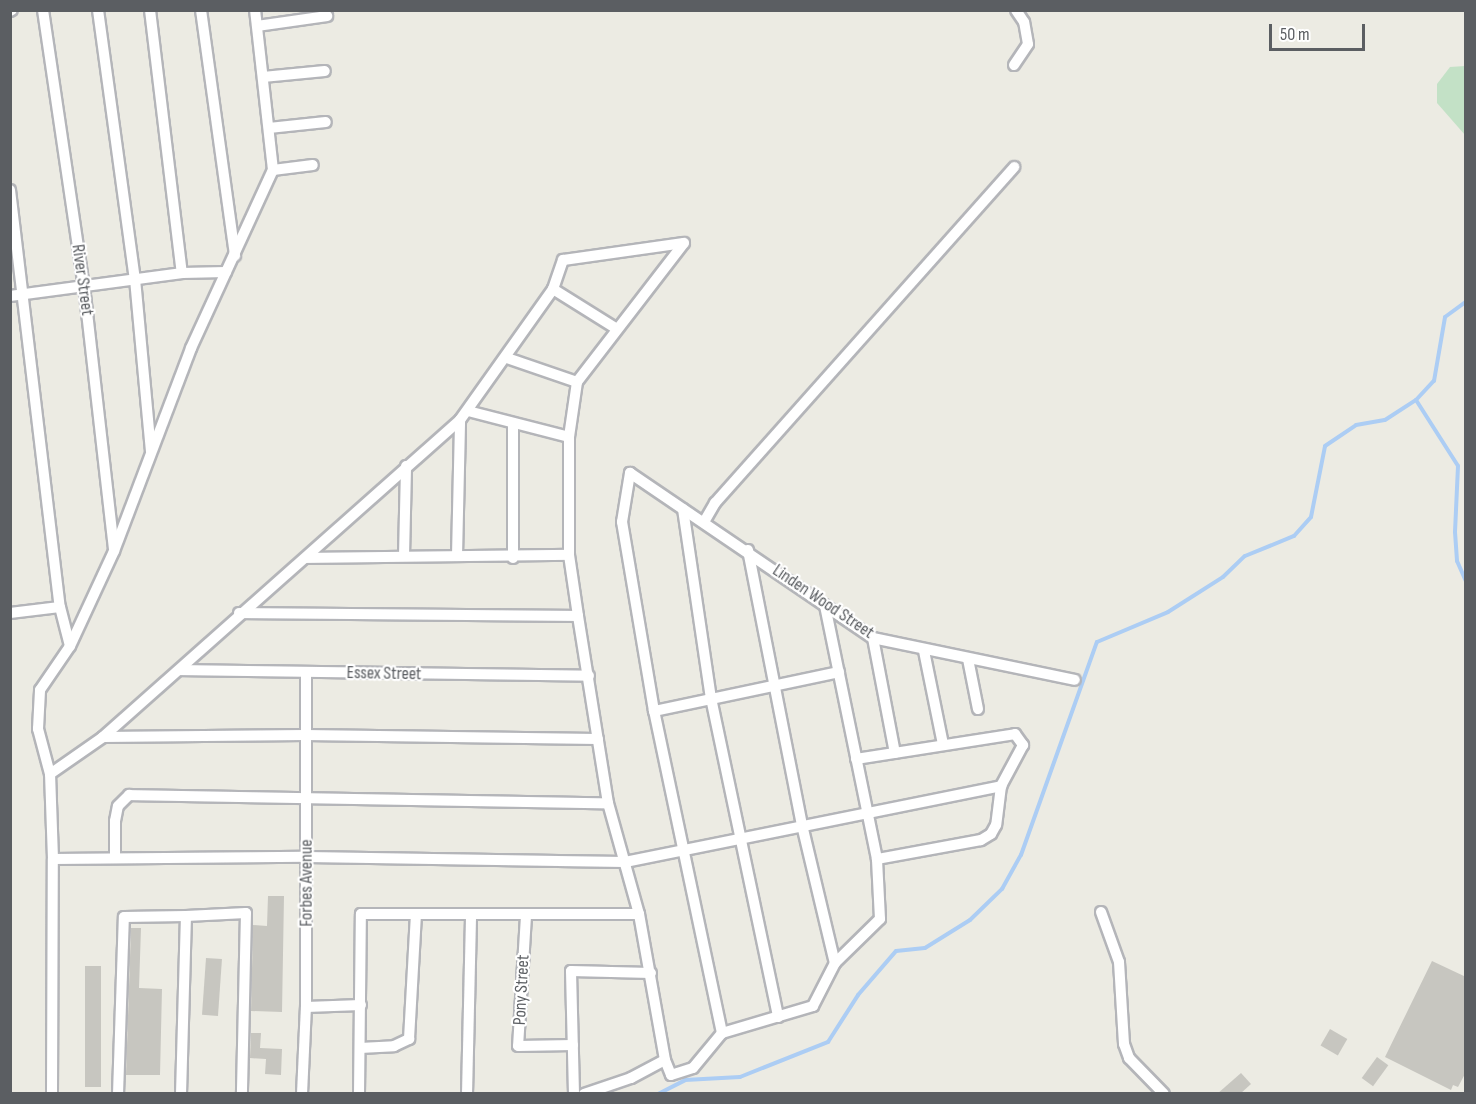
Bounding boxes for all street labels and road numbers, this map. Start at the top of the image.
street label: River Street [66,243,98,317]
street label: Linden Wood Street [768,560,878,644]
street label: Essex Street [346,663,422,685]
street label: Forbes Avenue [296,839,318,927]
street label: Pony Street [509,954,535,1026]

